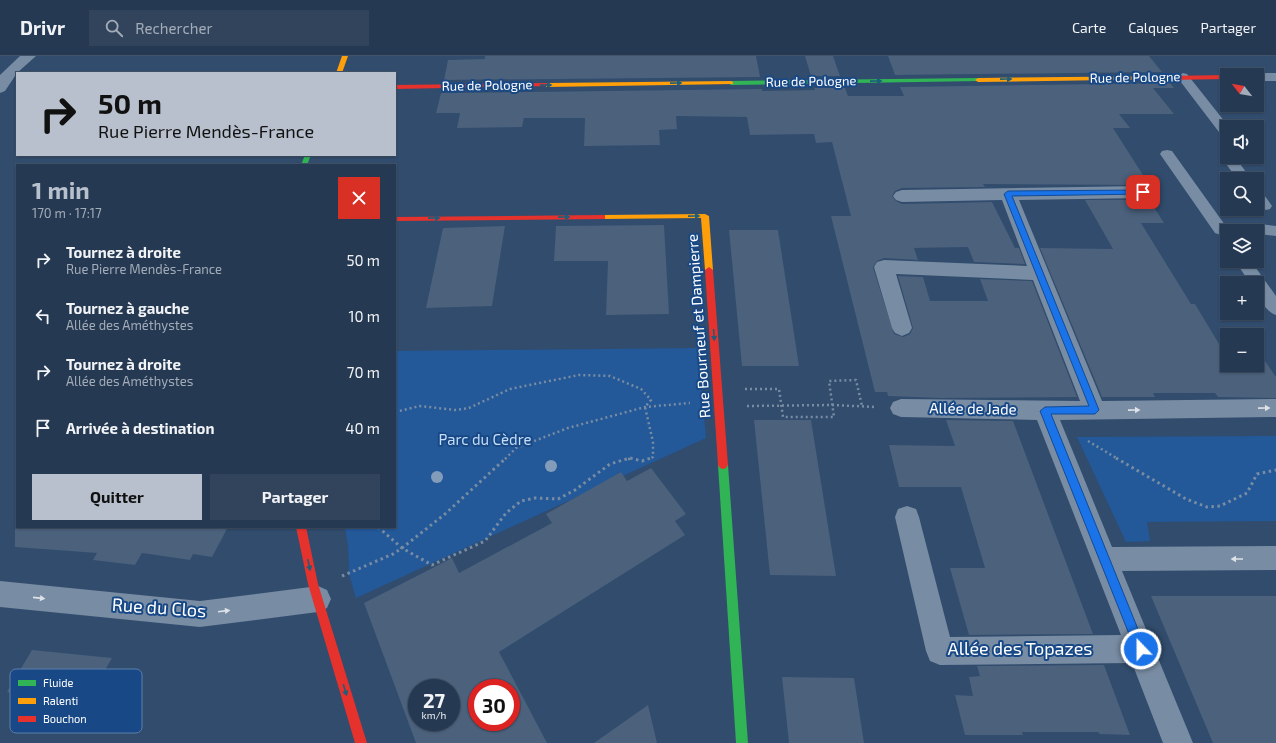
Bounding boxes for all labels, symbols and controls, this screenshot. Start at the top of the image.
search box [89,10,369,46]
text: Drivr [20,16,65,39]
icon: search [103,17,125,39]
text: Rechercher [135,19,213,37]
text: Carte [1072,19,1106,36]
text: Calques [1128,19,1179,36]
text: Partager [1201,19,1256,36]
street label: Rue de Pologne [1090,68,1180,86]
north arrow [1220,68,1264,112]
map controls [1220,68,1264,372]
street label: Rue de Pologne [766,72,856,90]
street label: Rue de Pologne [442,76,532,94]
one-way arrow [1000,76,1013,82]
one-way arrow [870,77,882,84]
one-way arrow [670,80,683,86]
one-way arrow [540,82,553,88]
text: 50 m [98,86,162,120]
icon: right [32,88,84,140]
text: Rue Pierre Mendès-France [98,120,314,142]
button: sound [1220,120,1264,164]
button: search [1220,172,1264,216]
text: 1 min [32,175,90,204]
pin [1126,175,1160,209]
button: close [338,177,380,219]
icon: arrive [1132,181,1154,203]
text: 170 m · 17:17 [32,205,102,221]
one-way arrow [688,213,701,219]
one-way arrow [558,214,571,220]
one-way arrow [428,215,441,221]
button: layers [1220,224,1264,268]
street label: Rue Bourneuf et Dampierre [683,233,713,419]
text: Tournez à droite [66,243,181,261]
icon: right [32,249,54,271]
text: 50 m [346,251,380,269]
text: Rue Pierre Mendès-France [66,261,222,277]
button: + [1220,276,1264,320]
text: Tournez à gauche [66,299,189,317]
icon: left [32,305,54,327]
text: 10 m [348,307,380,325]
text: Allée des Améthystes [66,317,193,333]
button: − [1220,328,1264,372]
one-way arrow [711,329,718,341]
text: Tournez à droite [66,355,181,373]
icon: right [32,361,54,383]
text: 70 m [347,363,380,381]
text: Allée des Améthystes [66,373,193,389]
street label: Allée de Jade [929,398,1017,418]
one-way arrow [1258,405,1271,411]
one-way arrow [1128,407,1141,413]
icon: arrive [32,417,54,439]
text: Arrivée à destination [66,419,214,437]
text: 40 m [345,419,380,437]
park label: Parc du Cèdre [438,430,532,448]
button: Quitter [32,474,202,520]
button: Partager [210,474,380,520]
one-way arrow [1230,556,1243,562]
one-way arrow [306,559,312,571]
street label: Rue du Clos [111,593,207,621]
one-way arrow [33,594,45,601]
one-way arrow [218,608,230,614]
position arrow [1120,628,1162,670]
street label: Allée des Topazes [948,637,1092,659]
legend [10,669,142,733]
text: Fluide [43,676,73,689]
speed limit sign: 30 [468,679,520,731]
one-way arrow [342,684,348,696]
text: 27 [423,688,445,712]
text: Ralenti [43,694,78,707]
text: km/h [422,709,446,721]
text: Bouchon [43,712,87,725]

